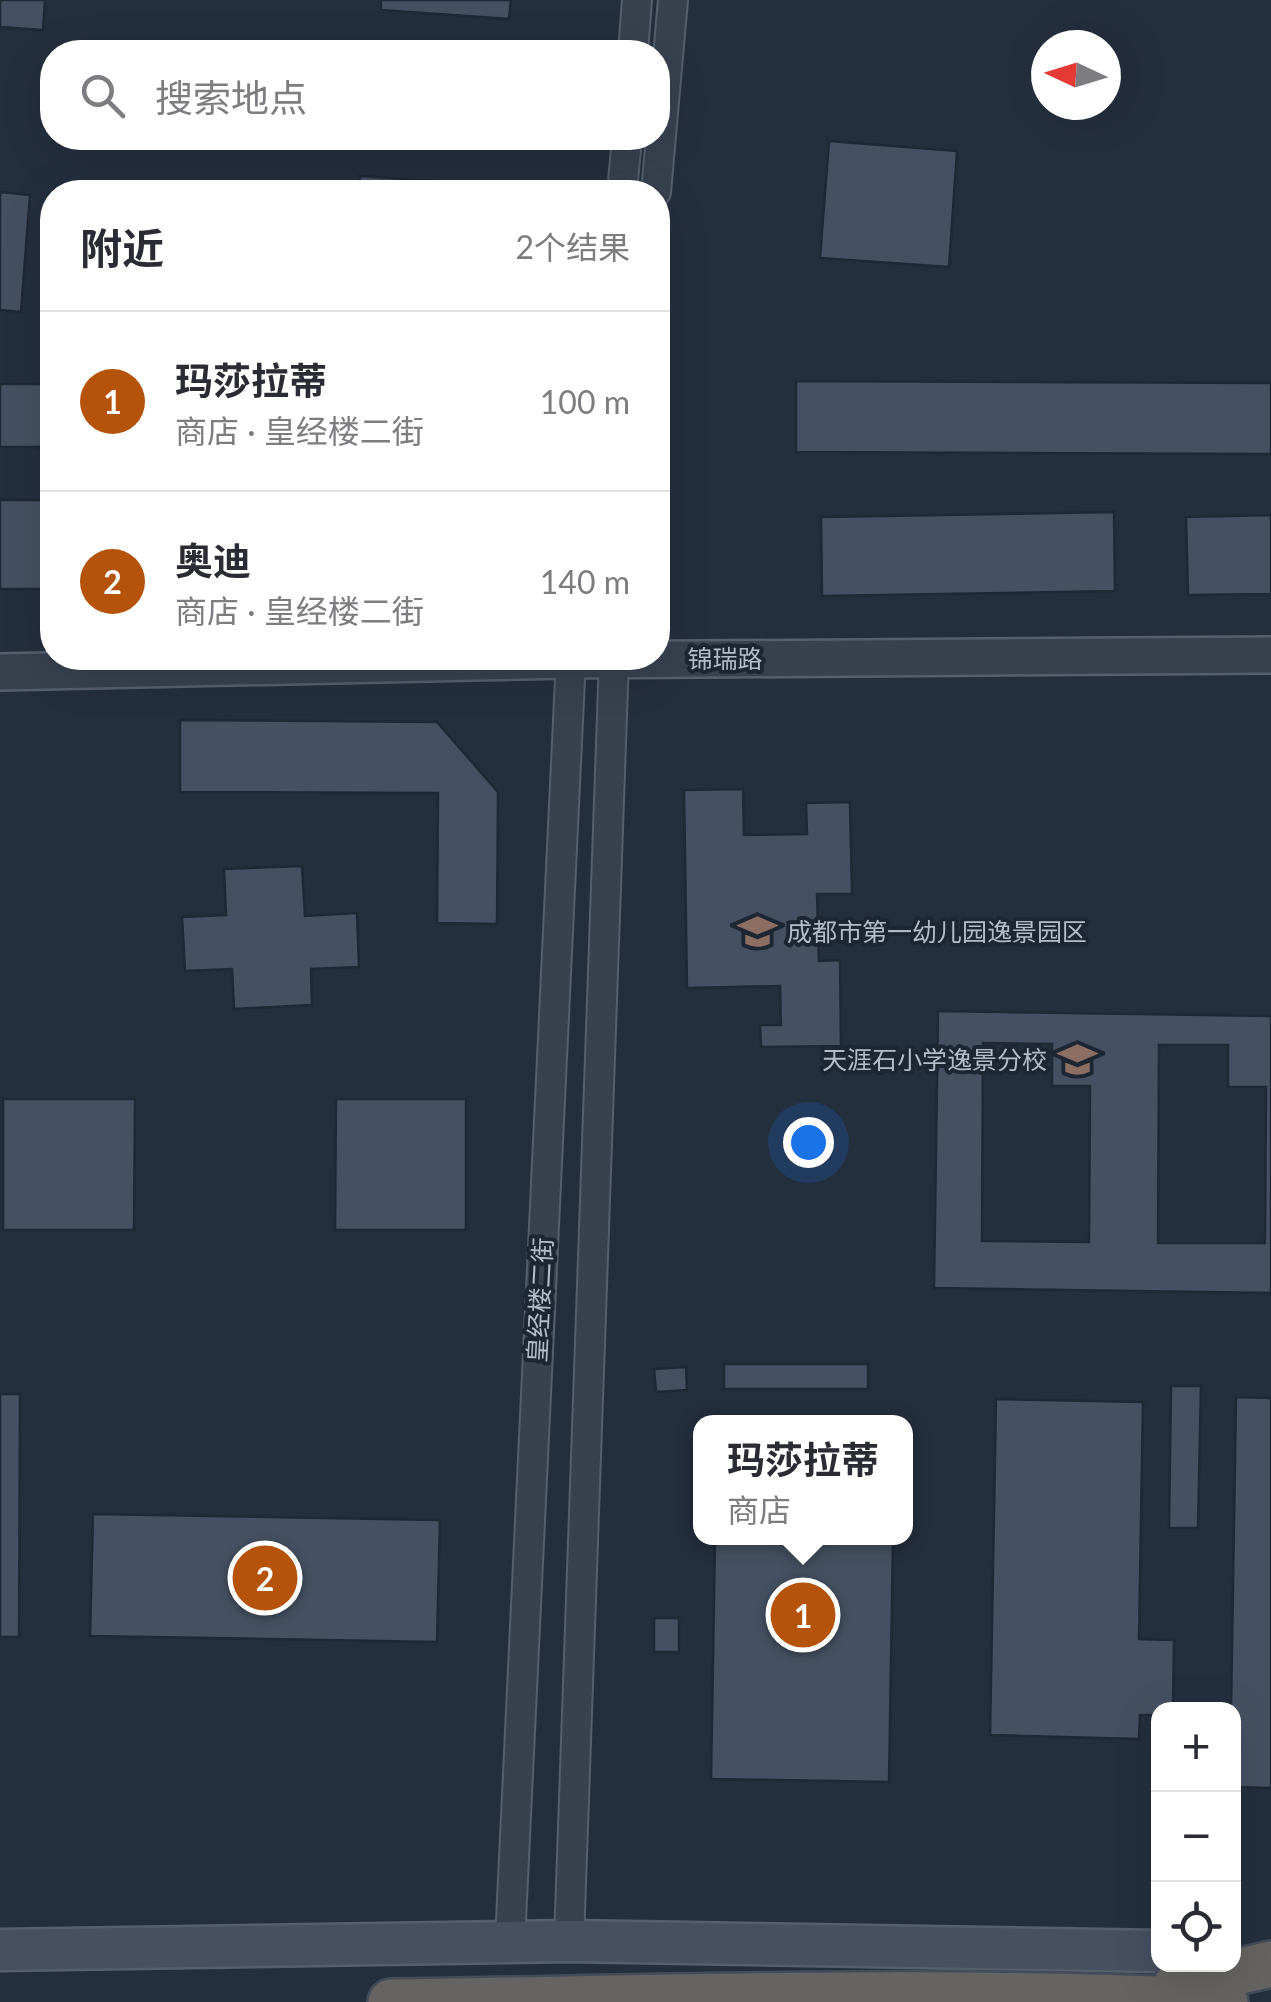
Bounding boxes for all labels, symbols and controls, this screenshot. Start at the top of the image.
north arrow [1031,30,1121,120]
search box [40,40,670,150]
icon: search [75,68,130,123]
text: 搜索地点 [155,74,307,120]
text: 附近 [80,223,164,273]
text: 2个结果 [515,227,630,266]
text: 玛莎拉蒂 [175,357,327,403]
text: 1 [103,382,122,421]
text: 100 m [540,382,630,421]
text: 商店 · 皇经楼二街 [175,411,424,450]
text: 奥迪 [175,537,251,583]
text: 2 [103,562,122,601]
text: 140 m [540,562,630,601]
text: 商店 · 皇经楼二街 [175,591,424,630]
street label: 锦瑞路 [687,643,763,673]
school or university icon: 成都市第一幼儿园逸景园区 [736,911,778,953]
place label: 成都市第一幼儿园逸景园区 [787,916,1087,946]
school or university icon: 天涯石小学逸景分校 [1056,1039,1098,1081]
place label: 天涯石小学逸景分校 [822,1044,1047,1074]
your location [783,1117,834,1168]
street label: 皇经楼二街 [521,1237,557,1363]
popup [693,1415,913,1545]
text: 玛莎拉蒂 [727,1436,879,1482]
text: 商店 [727,1490,791,1529]
pin: 2 [232,1540,298,1616]
pin: 1 [770,1578,836,1652]
map controls [1151,1702,1241,1972]
button: + [1151,1702,1241,1792]
button: − [1151,1792,1241,1882]
button: locate [1151,1882,1241,1972]

